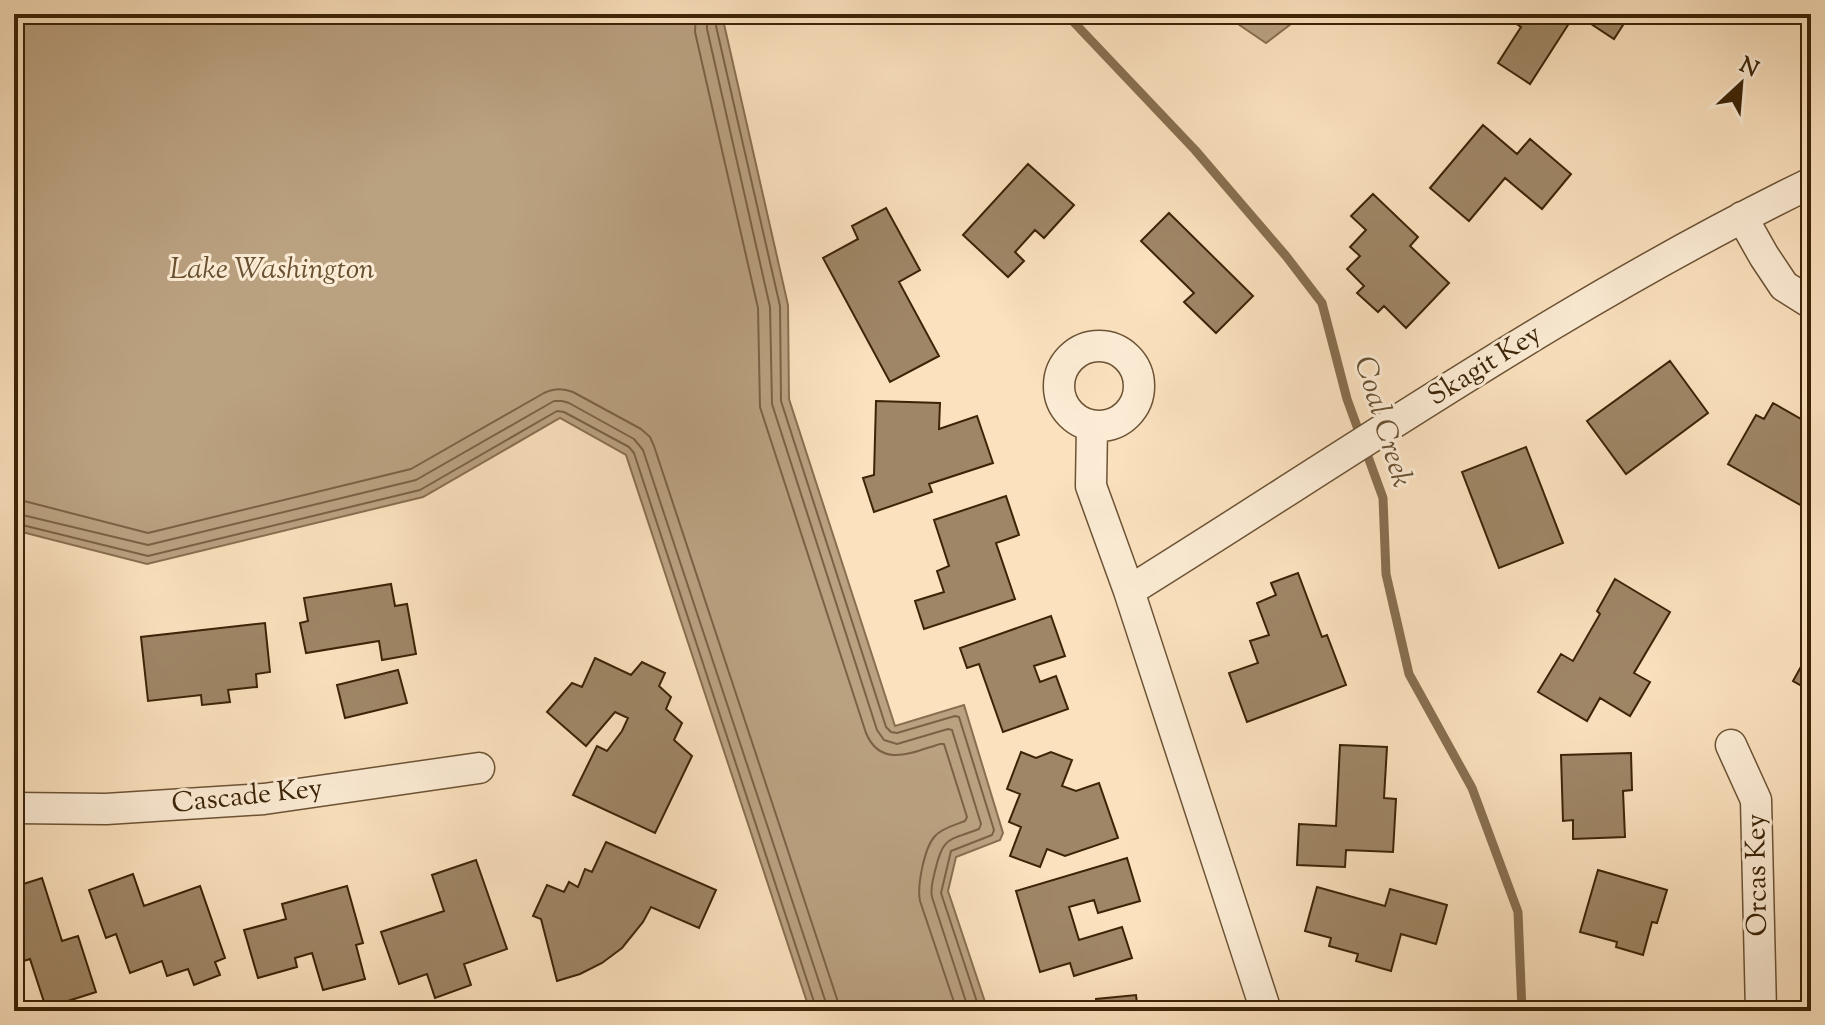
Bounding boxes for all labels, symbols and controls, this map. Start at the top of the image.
north arrow [1701,44,1781,124]
text: N [1734,50,1764,87]
water label: Lake Washington [169,249,375,292]
street label: Skagit Key [1420,315,1550,417]
water label: Coal Creek [1342,351,1422,493]
street label: Cascade Key [170,769,324,825]
street label: Orcas Key [1737,813,1779,937]

